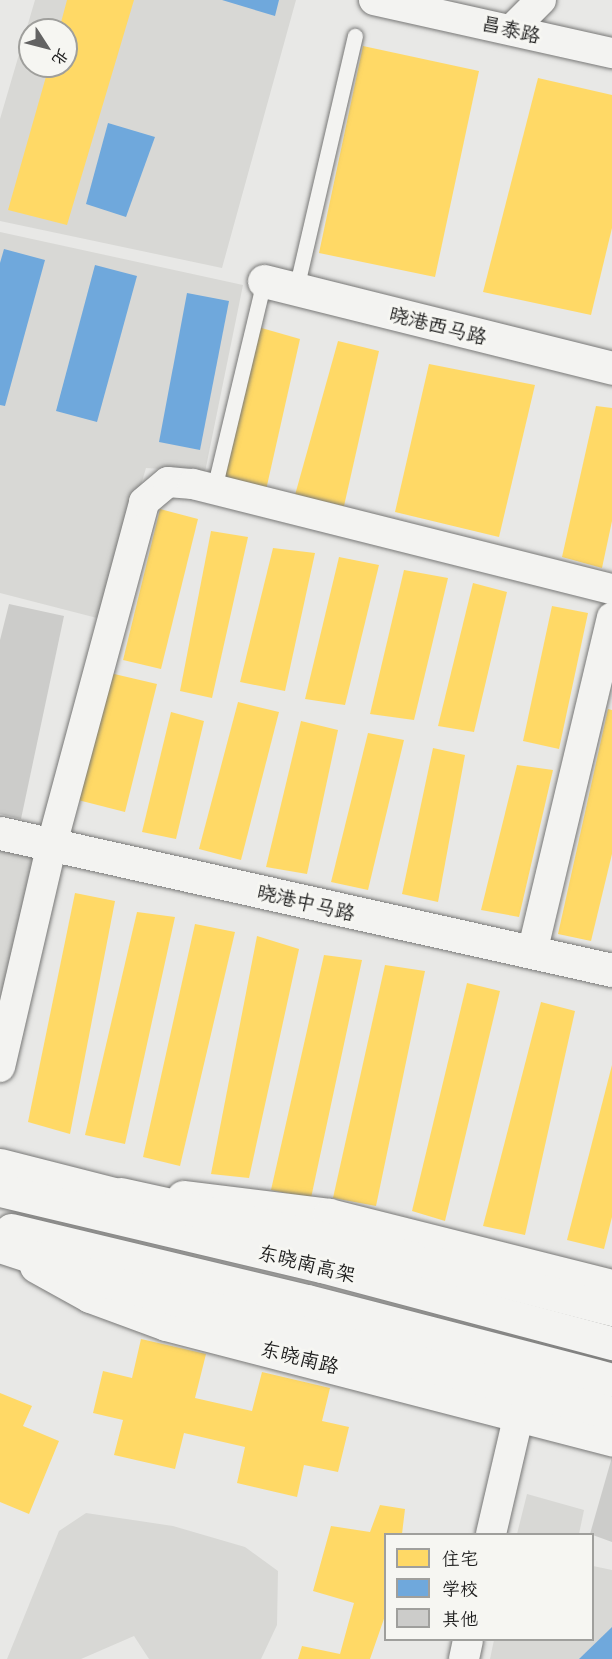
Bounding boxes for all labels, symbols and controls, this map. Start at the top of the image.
street label: 昌泰路 [479,11,543,47]
north arrow [18,18,78,78]
text: 北 [48,45,75,70]
street label: 晓港西马路 [387,301,489,349]
street label: 晓港中马路 [255,879,357,925]
street label: 东晓南高架 [256,1239,358,1287]
street label: 东晓南路 [258,1336,342,1378]
legend [384,1533,594,1641]
text: 住宅 [442,1546,478,1570]
text: 学校 [442,1576,478,1600]
text: 其他 [442,1606,478,1630]

